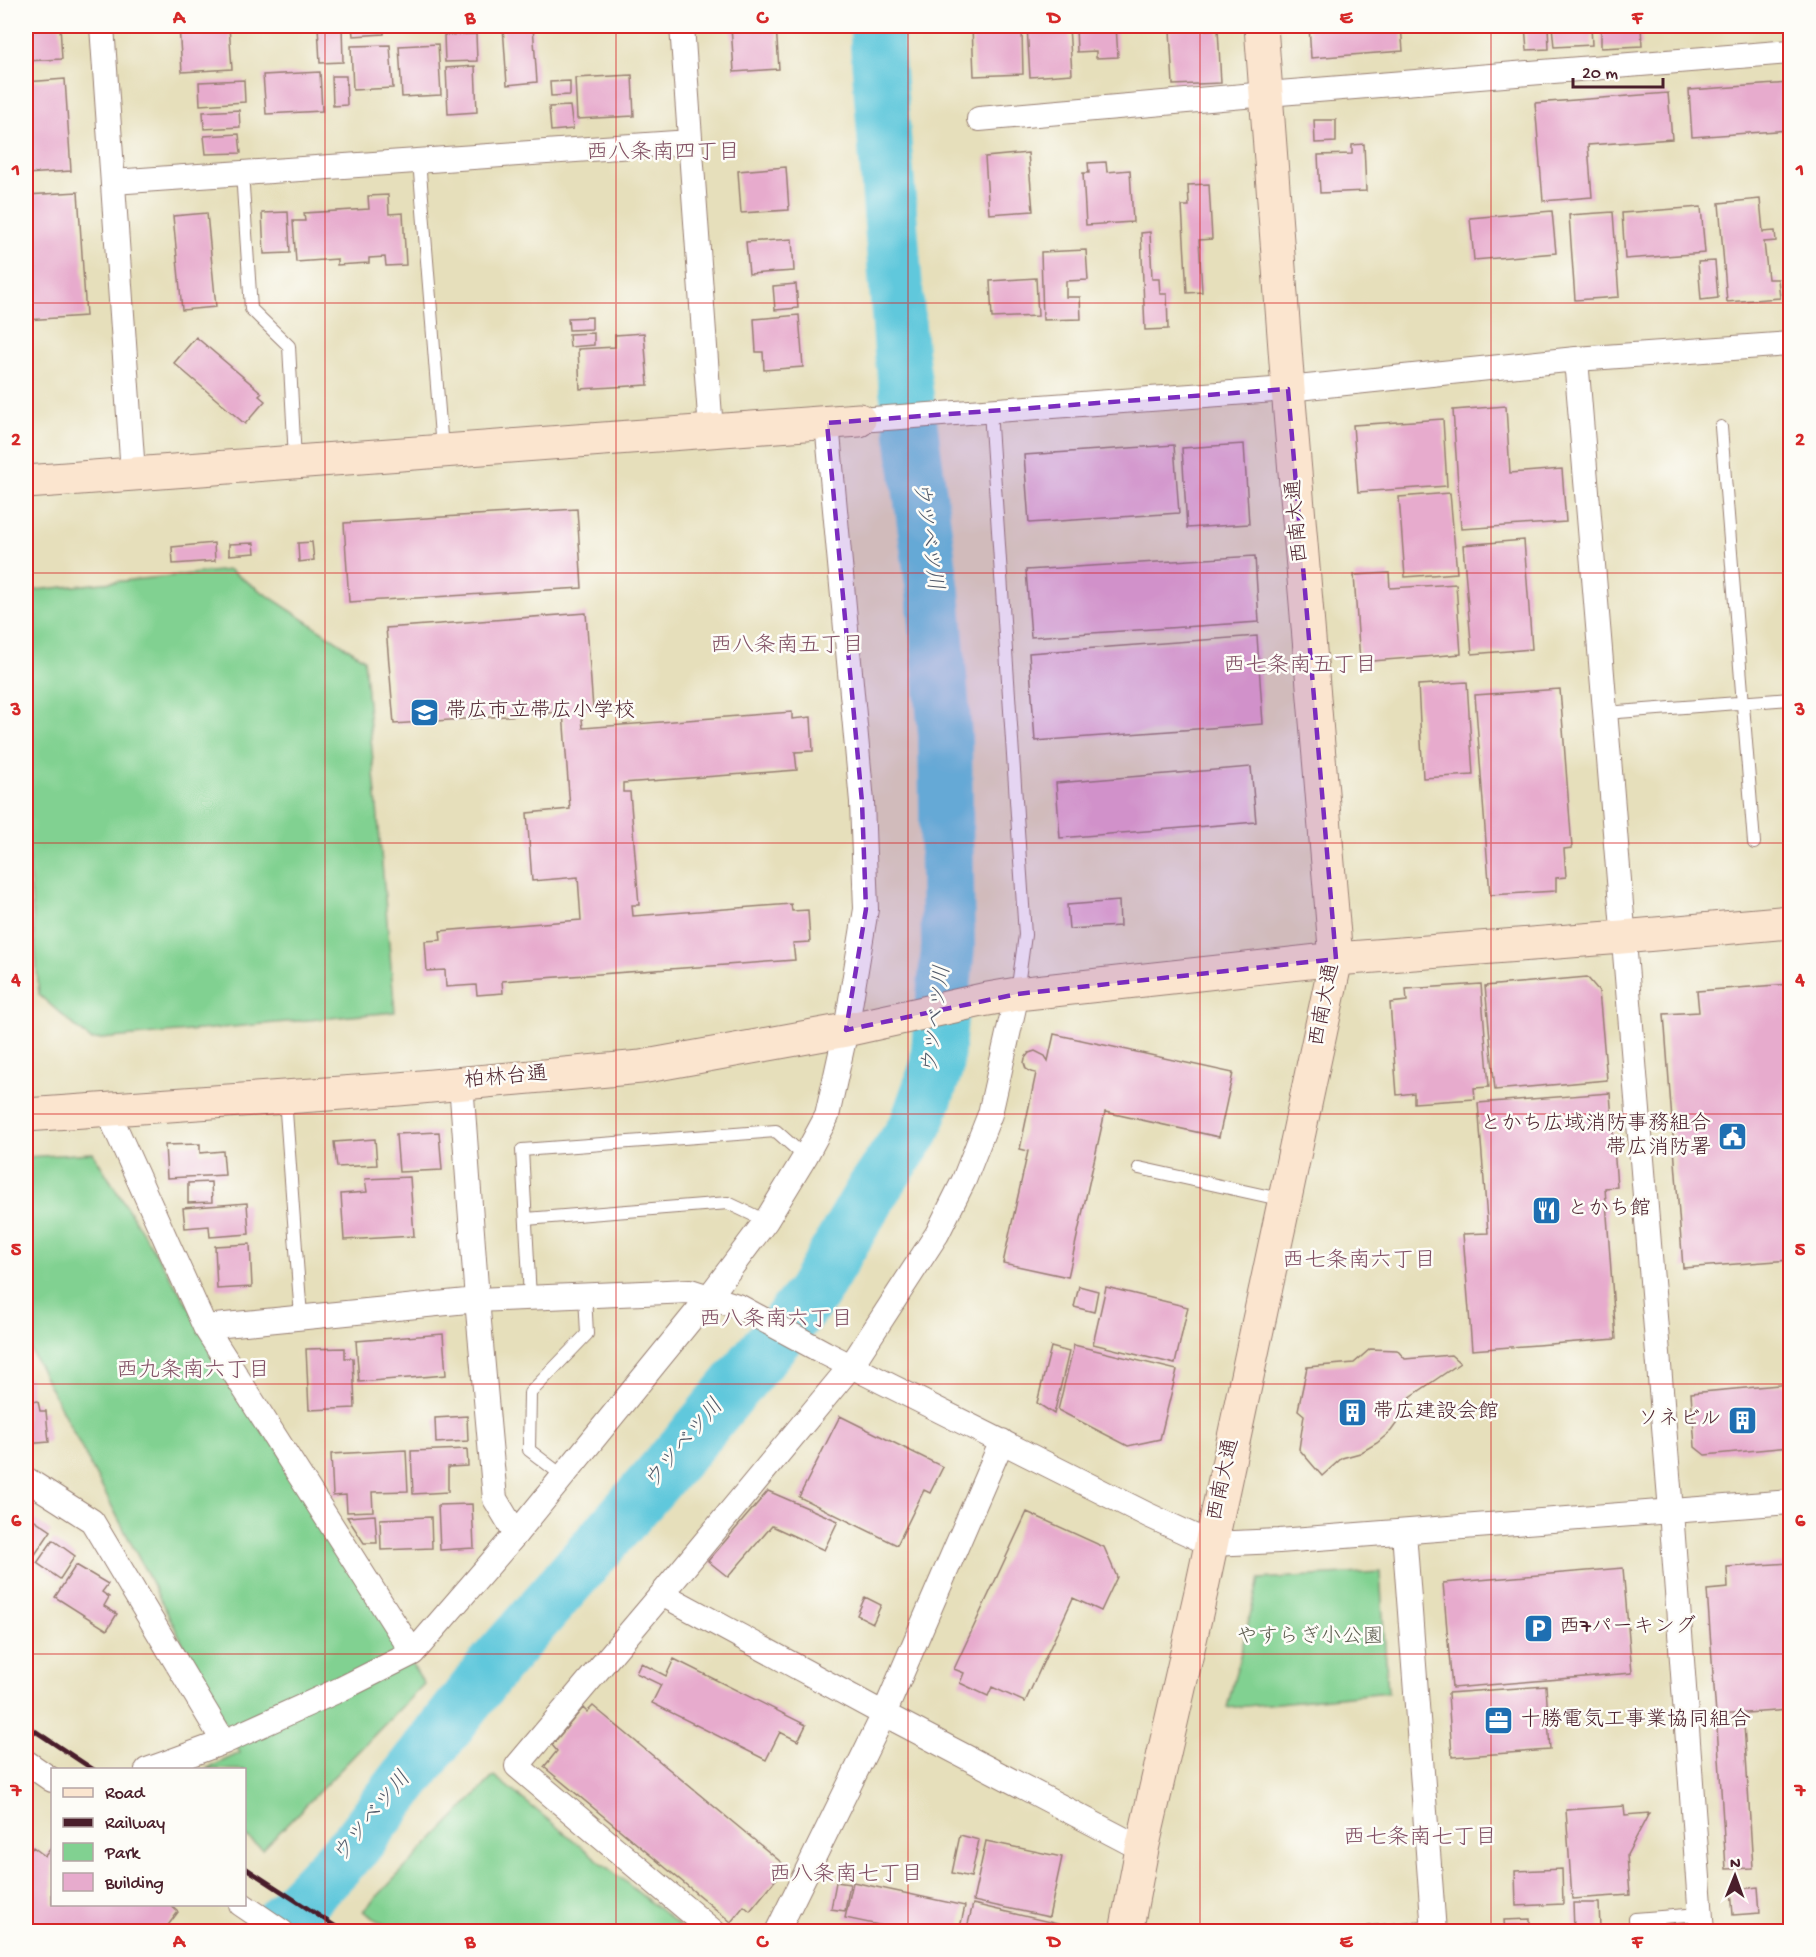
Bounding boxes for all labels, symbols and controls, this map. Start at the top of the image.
text: A [172,8,187,31]
text: B [464,8,476,31]
text: C [756,8,770,31]
text: D [1045,8,1061,31]
text: E [1340,8,1354,31]
text: F [1631,8,1644,31]
scale bar [1573,51,1663,89]
text: 20 m [1582,64,1618,85]
district label: 西八条南四丁目 [586,140,740,167]
text: 1 [11,160,20,183]
text: 1 [1795,160,1804,183]
text: 2 [11,430,21,453]
text: 2 [1795,430,1805,453]
street label: 西南大通 [1281,478,1315,564]
water label: ウツベツ川 [905,480,947,592]
district label: 西八条南五丁目 [710,633,864,660]
district label: 西七条南五丁目 [1223,653,1377,680]
school or university icon: 帯広市立帯広小学校 [409,696,441,728]
place label: 帯広市立帯広小学校 [446,699,635,725]
text: 3 [10,700,21,723]
text: 3 [1794,700,1805,723]
street label: 西南大通 [1304,961,1346,1049]
water label: ウツベツ川 [918,964,958,1076]
text: 4 [10,970,21,993]
text: 4 [1794,970,1805,993]
street label: 柏林台通 [463,1062,549,1095]
place label: とかち広域消防事務組合 帯広消防署 [1480,1111,1711,1162]
public building icon: とかち広域消防事務組合 帯広消防署 [1716,1121,1748,1153]
restaurant icon: とかち館 [1530,1194,1562,1226]
place label: とかち館 [1567,1197,1651,1223]
text: 5 [11,1240,22,1263]
text: 5 [1795,1240,1806,1263]
district label: 西七条南六丁目 [1282,1248,1436,1275]
district label: 西八条南六丁目 [699,1307,853,1334]
district label: 西九条南六丁目 [116,1358,270,1385]
water label: ウツベツ川 [640,1395,730,1495]
building icon: 帯広建設会館 [1336,1397,1368,1429]
place label: 帯広建設会館 [1373,1399,1499,1426]
building icon: ソネビル [1726,1404,1758,1436]
place label: ソネビル [1637,1408,1721,1433]
street label: 西南大通 [1202,1436,1246,1524]
text: 6 [11,1511,22,1534]
text: 6 [1795,1511,1806,1534]
parking icon: 西7パーキング [1522,1612,1554,1644]
place label: 西7パーキング [1559,1615,1696,1641]
park label: やすらぎ小公園 [1237,1625,1384,1651]
office icon: 十勝電気工事業協同組合 [1483,1705,1515,1737]
place label: 十勝電気工事業協同組合 [1520,1707,1751,1734]
water label: ウツベツ川 [328,1767,418,1869]
legend [51,1768,246,1906]
text: 7 [10,1781,23,1804]
text: 7 [1794,1781,1807,1804]
text: Road [105,1784,146,1805]
text: Railway [105,1814,165,1835]
district label: 西七条南七丁目 [1343,1825,1497,1852]
text: Park [104,1844,141,1865]
north arrow [1705,1846,1765,1906]
text: N [1730,1855,1741,1874]
district label: 西八条南七丁目 [769,1862,923,1889]
text: Building [104,1874,164,1895]
text: A [172,1932,187,1955]
text: B [464,1932,476,1955]
text: C [756,1932,770,1955]
text: D [1045,1932,1061,1955]
text: E [1340,1932,1354,1955]
text: F [1631,1932,1644,1955]

